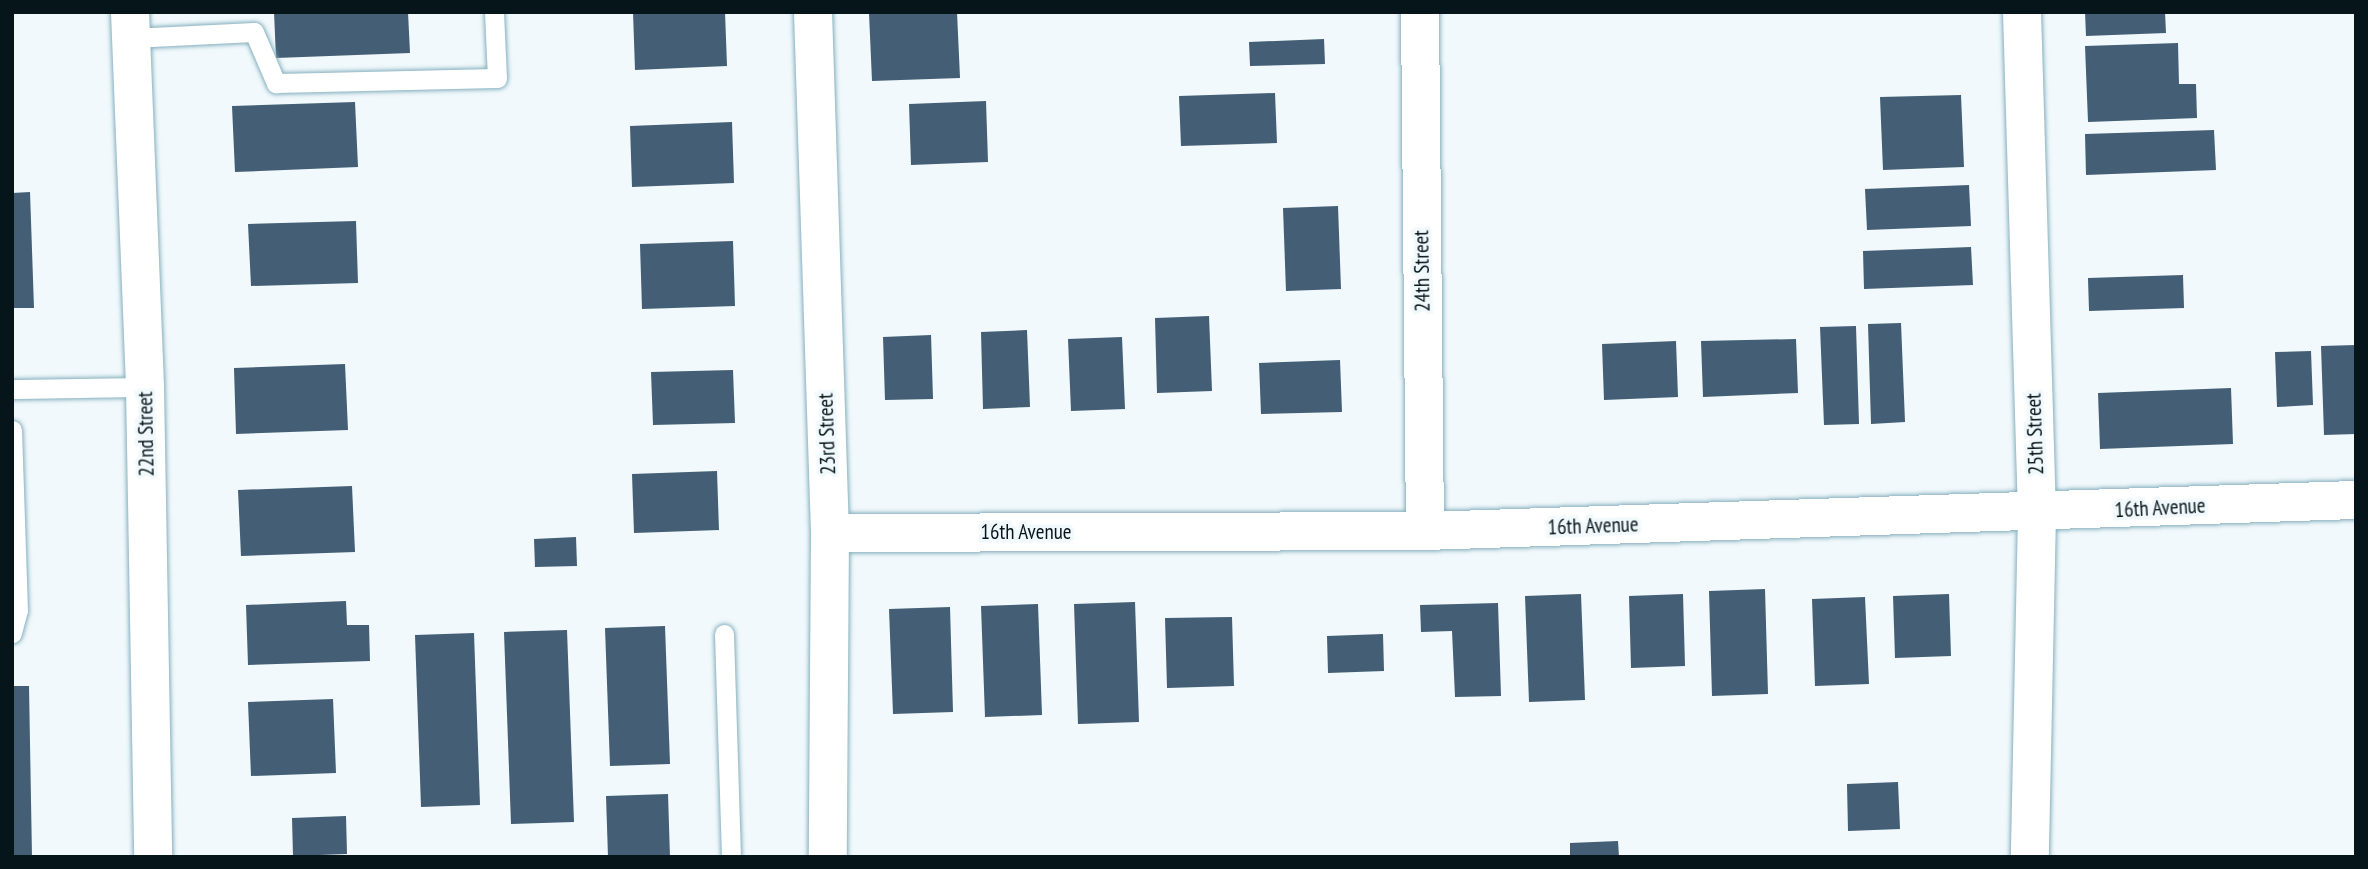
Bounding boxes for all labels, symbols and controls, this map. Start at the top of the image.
street label: 24th Street [1409,230,1435,312]
street label: 22nd Street [133,391,159,477]
street label: 23rd Street [813,393,841,475]
street label: 25th Street [2021,393,2049,475]
street label: 16th Avenue [2114,493,2206,523]
street label: 16th Avenue [1547,512,1639,540]
street label: 16th Avenue [980,519,1072,545]

